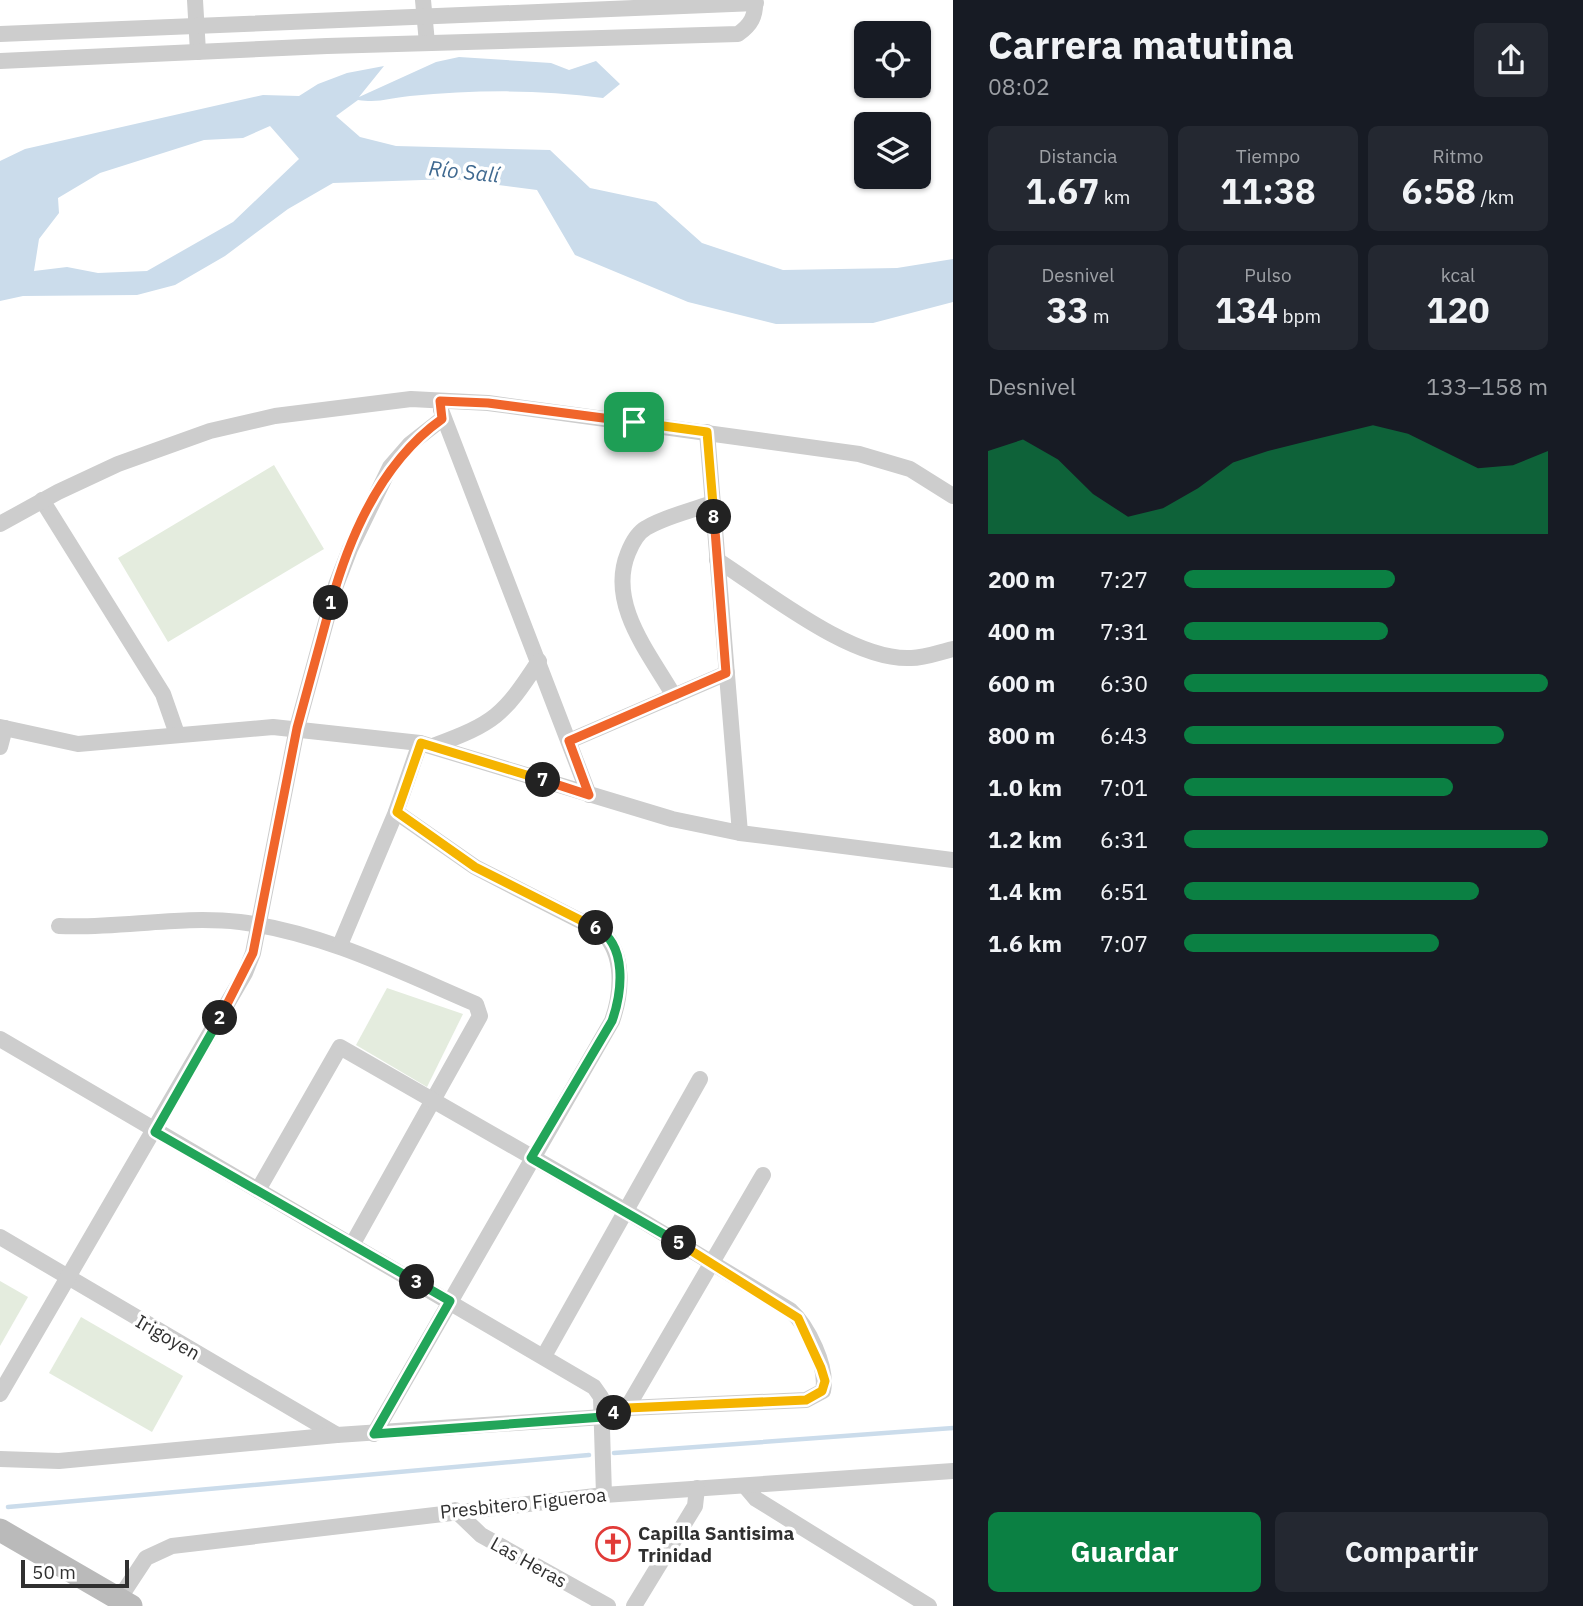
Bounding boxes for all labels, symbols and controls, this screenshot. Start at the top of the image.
text: Carrera matutina [988,20,1294,69]
map controls [854,21,931,189]
button: locate [854,21,931,98]
button: share [1474,23,1548,97]
text: 08:02 [988,71,1050,101]
button: layers [854,112,931,189]
text: Distancia [1039,144,1117,168]
text: Tiempo [1236,144,1300,168]
text: Ritmo [1433,144,1483,168]
water label: Río Salí [427,153,503,189]
text: 1.67 [1026,168,1099,214]
text: 11:38 [1220,168,1316,214]
text: 6:58 [1402,168,1476,214]
text: km [1099,185,1130,209]
text: /km [1476,185,1514,209]
text: Desnivel [1042,263,1114,287]
text: Pulso [1244,263,1292,287]
text: kcal [1441,263,1475,287]
text: 33 [1046,287,1088,333]
text: 134 [1215,287,1278,333]
text: 120 [1426,287,1490,333]
text: m [1088,304,1110,328]
text: bpm [1278,304,1321,328]
text: Desnivel [988,371,1076,401]
text: 133–158 m [1426,371,1548,401]
pin [604,392,664,452]
icon: arrive [615,403,653,441]
pin: 8 [696,500,732,534]
text: 8 [708,504,719,528]
text: 200 m [988,564,1055,594]
text: 7:27 [1100,564,1148,594]
pin: 1 [314,586,348,620]
text: 1 [325,590,336,614]
text: 400 m [988,616,1055,646]
text: 7:31 [1100,616,1148,646]
text: 600 m [988,668,1055,698]
text: 6:30 [1100,668,1148,698]
text: 800 m [988,720,1055,750]
text: 6:43 [1100,720,1148,750]
pin: 7 [526,762,560,798]
text: 7 [537,767,548,791]
text: 1.0 km [988,772,1062,802]
text: 7:01 [1100,772,1148,802]
text: 1.2 km [988,824,1062,854]
text: 6:31 [1100,824,1148,854]
text: 1.4 km [988,876,1062,906]
text: 6:51 [1100,876,1148,906]
pin: 6 [578,911,614,946]
text: 6 [590,915,601,939]
text: 1.6 km [988,928,1062,958]
text: 7:07 [1100,928,1148,958]
pin: 2 [202,1000,238,1036]
text: 2 [214,1005,225,1029]
pin: 5 [662,1226,696,1260]
text: 5 [673,1230,684,1254]
pin: 3 [400,1264,434,1300]
text: 3 [411,1269,422,1293]
street label: Irigoyen [132,1309,204,1365]
pin: 4 [596,1396,632,1430]
text: 4 [608,1400,619,1424]
street label: Presbitero Figueroa [439,1482,607,1524]
button: Guardar [988,1512,1261,1592]
button: Compartir [1275,1512,1548,1592]
place label: Capilla Santisima Trinidad [638,1521,795,1567]
church icon: Capilla Santisima Trinidad [594,1525,632,1563]
street label: Las Heras [487,1531,571,1593]
scale bar [21,1557,130,1589]
text: 50 m [32,1560,76,1584]

